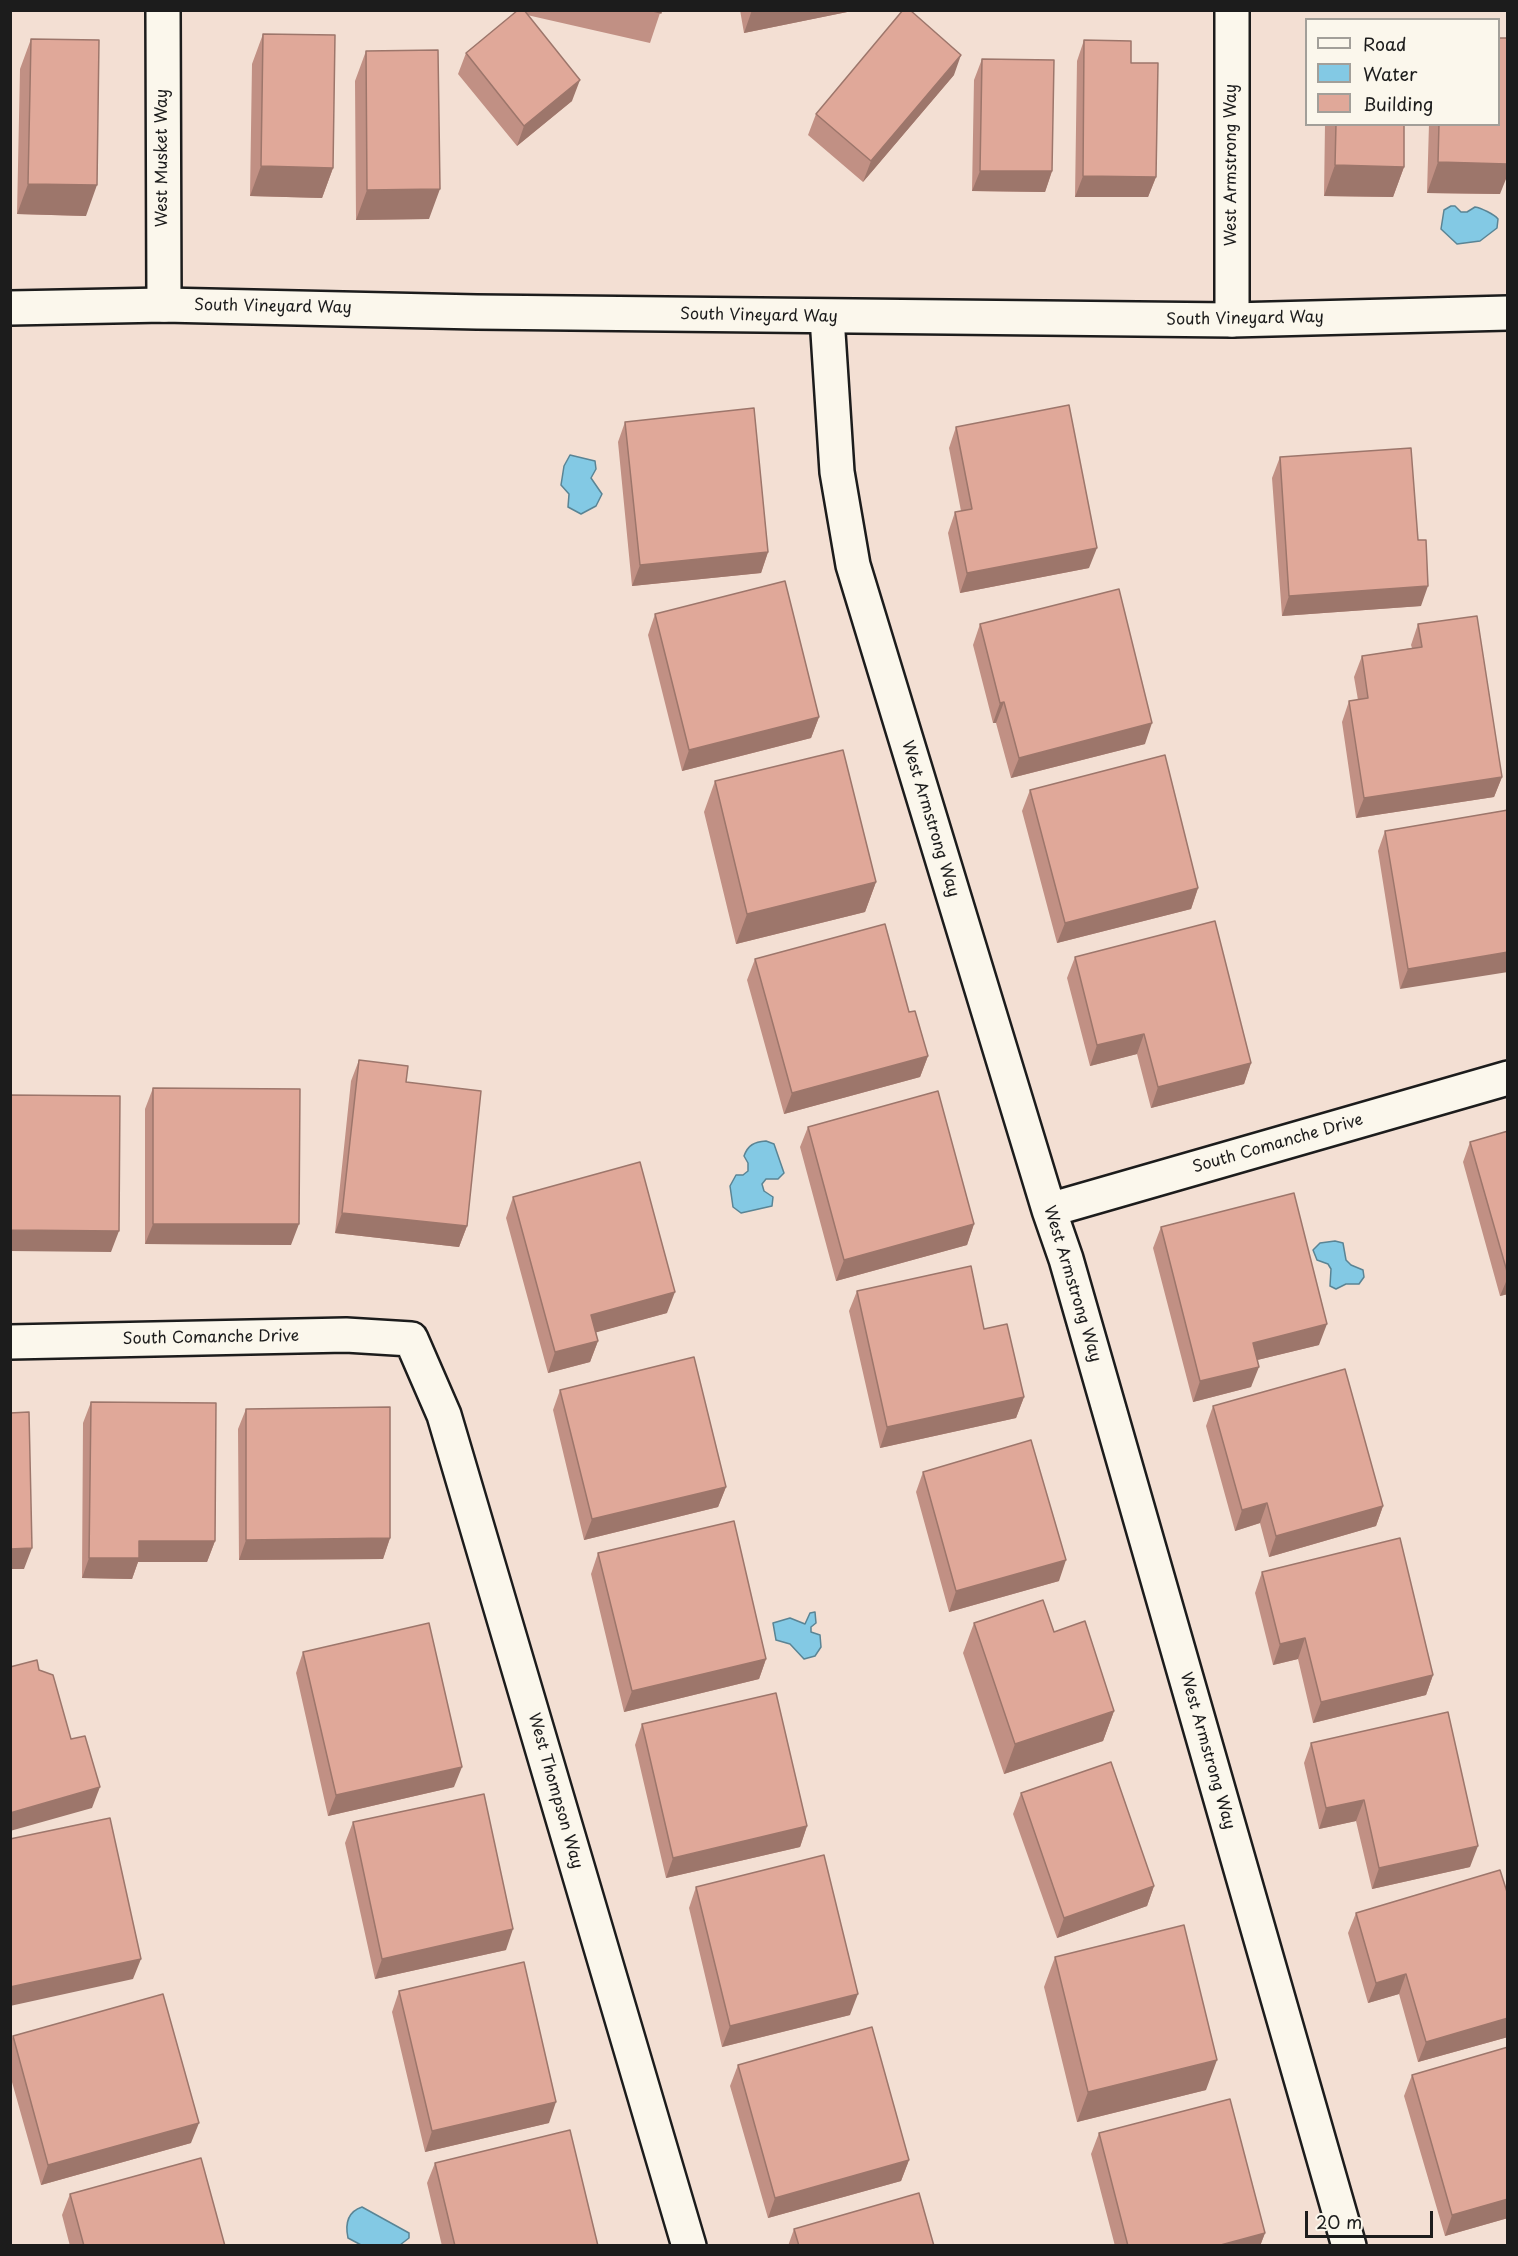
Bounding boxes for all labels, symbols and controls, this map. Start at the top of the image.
legend [1305,18,1500,126]
text: Road [1363,30,1407,57]
text: Water [1363,60,1417,87]
street label: West Armstrong Way [1222,84,1242,246]
street label: West Musket Way [153,89,173,227]
text: Building [1363,90,1433,117]
street label: South Vineyard Way [194,296,352,318]
street label: South Vineyard Way [680,305,838,327]
street label: South Vineyard Way [1166,308,1324,330]
street label: West Armstrong Way [897,739,963,899]
street label: South Comanche Drive [1191,1110,1365,1178]
street label: West Armstrong Way [1039,1204,1105,1364]
street label: South Comanche Drive [123,1327,299,1349]
street label: West Armstrong Way [1175,1670,1239,1832]
street label: West Thompson Way [524,1711,586,1871]
scale bar [1308,2199,1436,2237]
text: 20 m [1316,2208,1362,2235]

